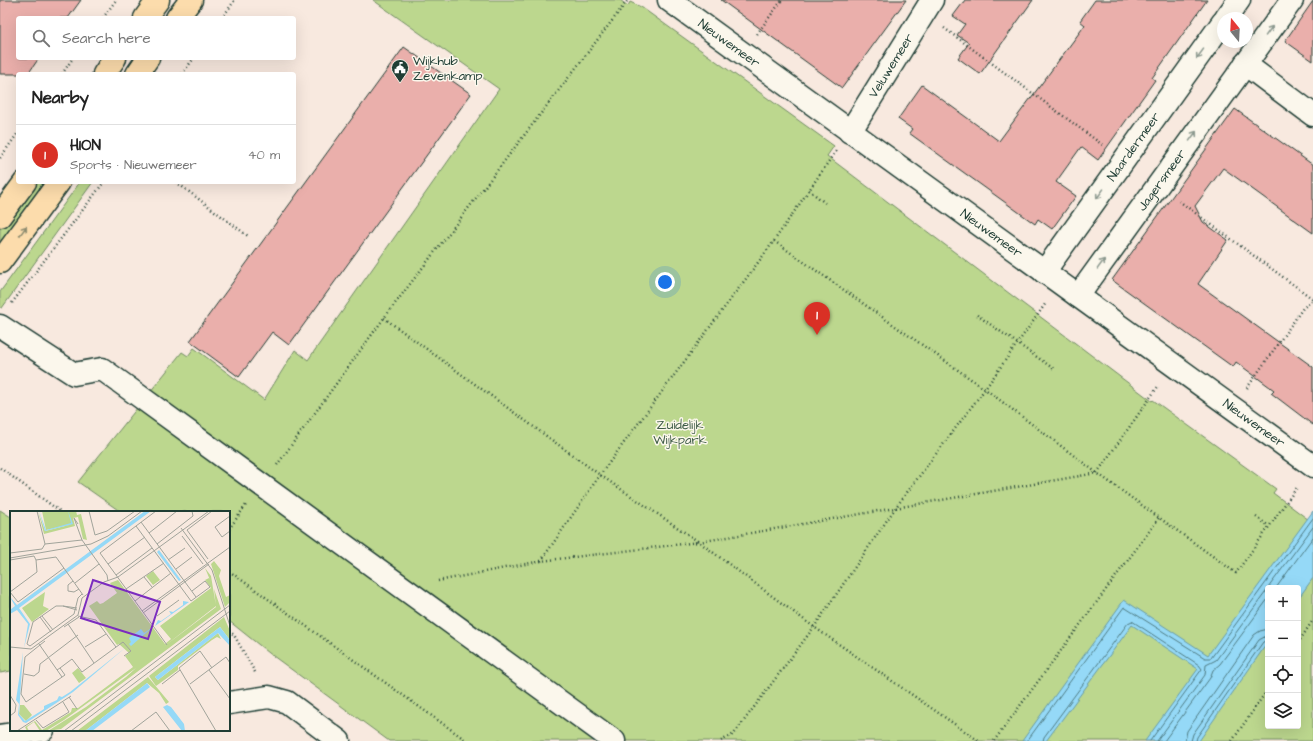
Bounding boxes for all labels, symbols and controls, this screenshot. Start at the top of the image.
north arrow [1217,12,1253,48]
street label: Nieuwemeer [694,15,764,72]
search box [16,16,296,60]
one-way arrow [1265,25,1273,36]
icon: search [30,27,52,49]
text: Search here [62,28,151,49]
street label: Veluwemeer [864,30,918,101]
one-way arrow [1196,48,1204,59]
place label: Wijkhub Zevenkamp [413,52,482,85]
public building icon: Wijkhub Zevenkamp [390,58,410,83]
text: Nearby [32,86,89,110]
street label: Naardermeer [1103,109,1165,185]
one-way arrow [1189,131,1197,142]
text: HION [70,135,101,156]
text: 1 [44,146,46,164]
text: 40 m [248,146,280,164]
street label: Jagersmeer [1133,146,1190,215]
text: Sports · Nieuwemeer [70,156,197,174]
one-way arrow [1096,188,1104,199]
street label: Nieuwemeer [957,205,1026,262]
one-way arrow [19,225,27,236]
one-way arrow [1096,259,1105,270]
your location [655,272,675,292]
pin: 1 [804,302,830,335]
street label: Nieuwemeer [1219,395,1289,452]
park label: Zuidelijk Wijkpark [653,416,707,449]
inset map [10,511,230,731]
map controls [1265,585,1301,729]
button: + [1265,585,1301,621]
button: − [1265,621,1301,657]
button: locate [1265,657,1301,693]
button: layers [1265,693,1301,729]

